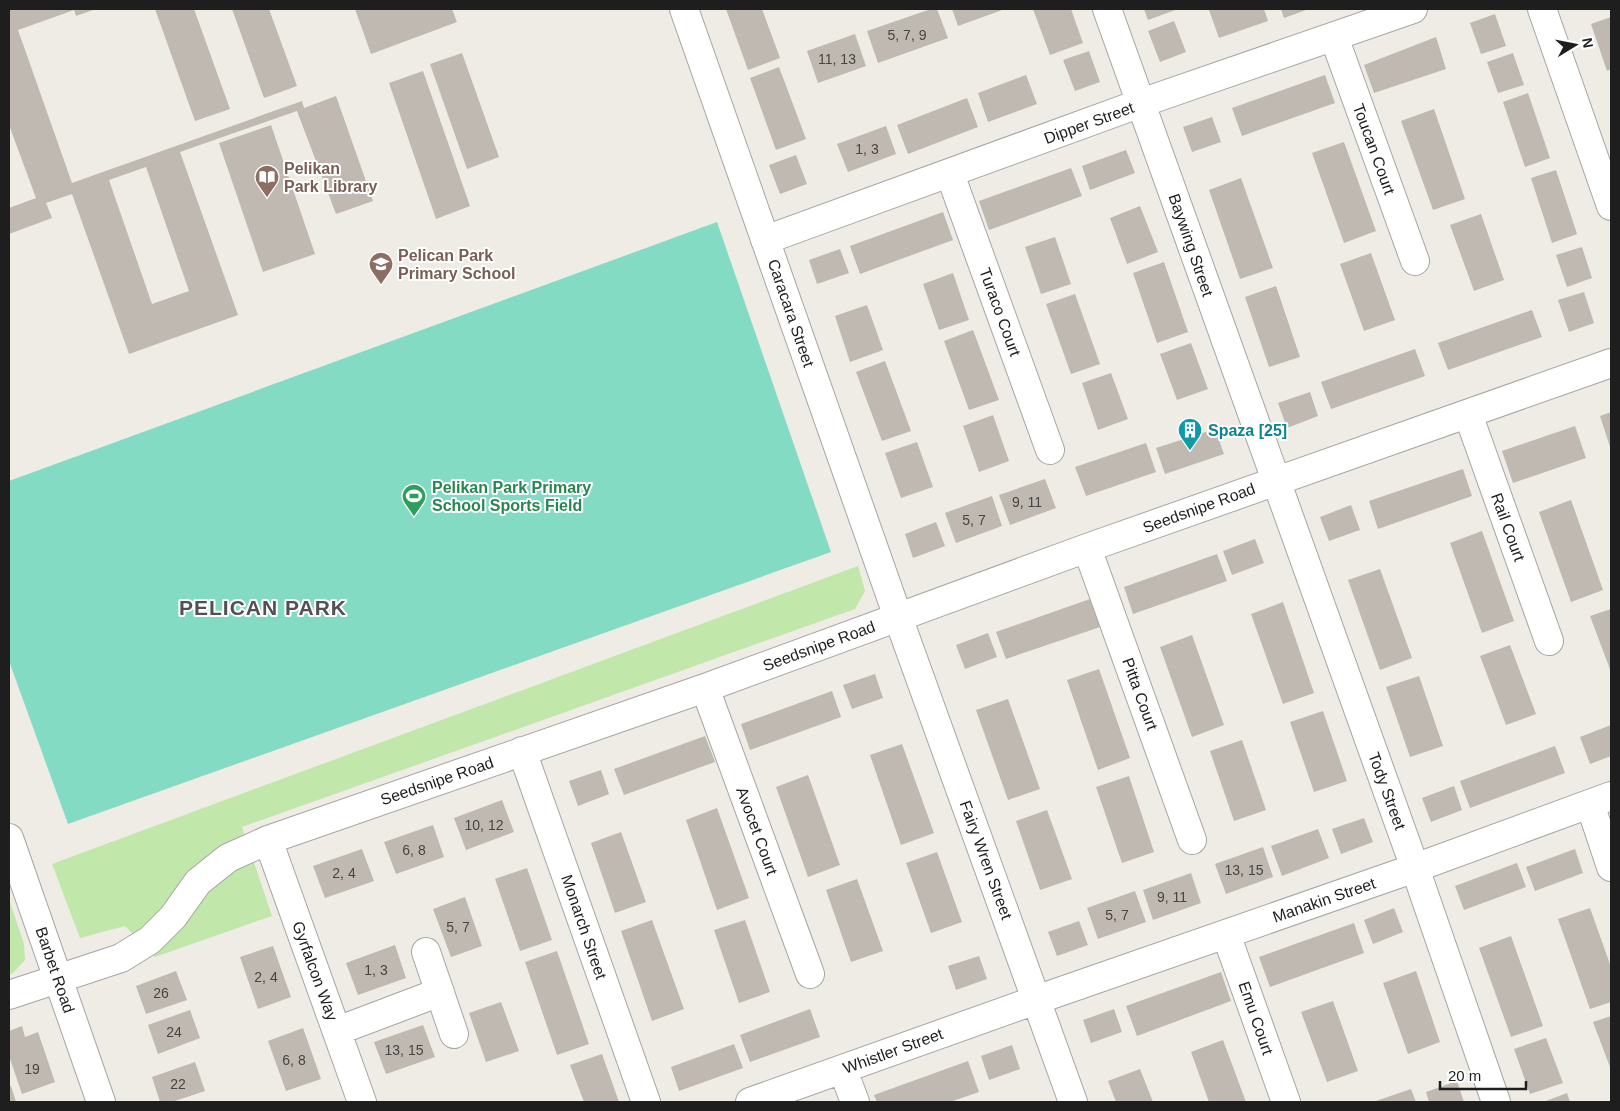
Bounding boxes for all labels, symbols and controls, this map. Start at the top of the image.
north arrow [1550,20,1600,70]
house number: 5, 7, 9 [888,27,927,43]
text: N [1579,36,1597,49]
house number: 11, 13 [818,51,856,67]
street label: Dipper Street [1042,99,1137,147]
street label: Toucan Court [1350,101,1398,197]
house number: 1, 3 [855,141,879,157]
place label: Pelikan Park Library [284,160,377,195]
library icon: Pelikan Park Library [254,164,280,198]
street label: Baywing Street [1165,191,1217,299]
place label: Pelican Park Primary School [398,247,515,282]
school or university icon: Pelican Park Primary School [368,251,394,285]
street label: Caracara Street [765,257,818,370]
street label: Turaco Court [976,265,1024,359]
building icon: Spaza [25] [1177,417,1203,451]
place label: Spaza [25] [1208,422,1287,439]
place label: Pelikan Park Primary School Sports Field [432,479,591,514]
street label: Seedsnipe Road [1141,480,1257,536]
sports icon: Pelikan Park Primary School Sports Field [401,483,427,517]
street label: Rail Court [1488,491,1528,564]
house number: 9, 11 [1012,494,1042,510]
house number: 5, 7 [962,512,986,528]
district label: PELICAN PARK [179,596,347,619]
street label: Seedsnipe Road [761,618,877,674]
street label: Pitta Court [1119,656,1161,733]
street label: Tody Street [1365,750,1409,832]
street label: Seedsnipe Road [378,754,496,808]
street label: Avocet Court [733,785,781,878]
street label: Fairy Wren Street [957,798,1016,922]
house number: 10, 12 [465,817,504,833]
house number: 6, 8 [402,842,426,858]
house number: 13, 15 [1225,862,1264,878]
house number: 2, 4 [332,865,356,881]
street label: Monarch Street [558,873,610,982]
street label: Manakin Street [1270,874,1378,926]
house number: 9, 11 [1157,889,1187,905]
house number: 5, 7 [1105,907,1129,923]
street label: Gyrfalcon Way [289,919,341,1023]
house number: 5, 7 [446,919,470,935]
street label: Barbet Road [32,925,78,1015]
house number: 1, 3 [364,962,388,978]
house number: 2, 4 [254,969,278,985]
street label: Emu Court [1236,979,1277,1057]
house number: 26 [153,985,169,1001]
house number: 24 [166,1024,182,1040]
street label: Whistler Street [841,1025,946,1077]
house number: 13, 15 [385,1042,424,1058]
house number: 6, 8 [282,1052,306,1068]
scale bar [1440,1058,1526,1090]
house number: 19 [24,1061,40,1077]
text: 20 m [1448,1067,1481,1084]
house number: 22 [170,1076,186,1092]

